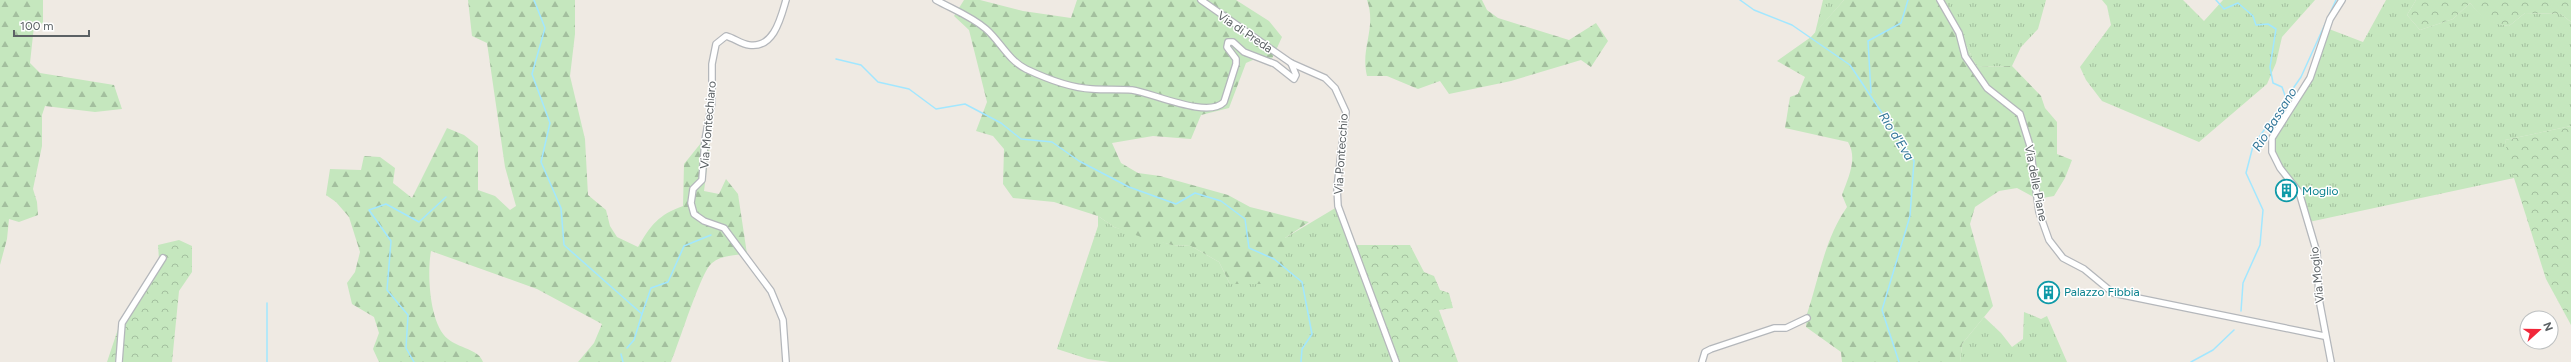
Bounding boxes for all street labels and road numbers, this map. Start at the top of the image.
street label: Via di Preda [1215,8,1275,56]
street label: Via Montechiaro [697,80,719,170]
street label: Via Pontecchio [1331,113,1351,195]
street label: Via delle Piane [2022,144,2050,223]
street label: Via Moglio [2307,246,2327,304]

